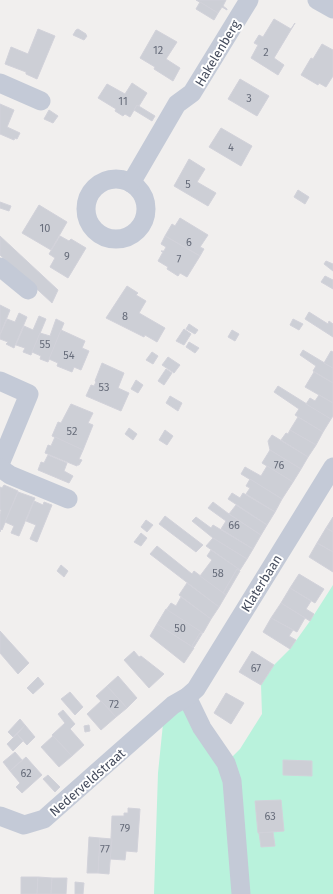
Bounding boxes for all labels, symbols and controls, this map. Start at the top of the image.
street label: Hakelenberg [192,17,243,89]
house number: 12 [153,44,163,57]
house number: 2 [263,46,269,59]
house number: 3 [246,92,252,105]
house number: 11 [118,95,128,108]
house number: 4 [228,141,234,154]
house number: 5 [185,178,191,191]
house number: 10 [40,222,50,235]
house number: 6 [186,236,192,249]
house number: 9 [64,250,70,263]
house number: 7 [177,253,182,266]
house number: 8 [122,310,128,323]
house number: 55 [40,338,51,351]
house number: 54 [63,349,75,362]
house number: 53 [99,381,109,394]
house number: 52 [67,425,77,438]
house number: 76 [274,459,284,472]
house number: 66 [228,519,240,532]
street label: Klaterbaan [238,552,285,615]
house number: 58 [212,567,224,580]
house number: 50 [174,622,186,635]
house number: 67 [251,662,261,675]
house number: 72 [109,698,119,711]
street label: Nederveldstraat [47,745,128,819]
house number: 62 [20,767,32,780]
house number: 63 [264,810,276,823]
house number: 79 [120,822,130,835]
house number: 77 [100,843,110,856]

